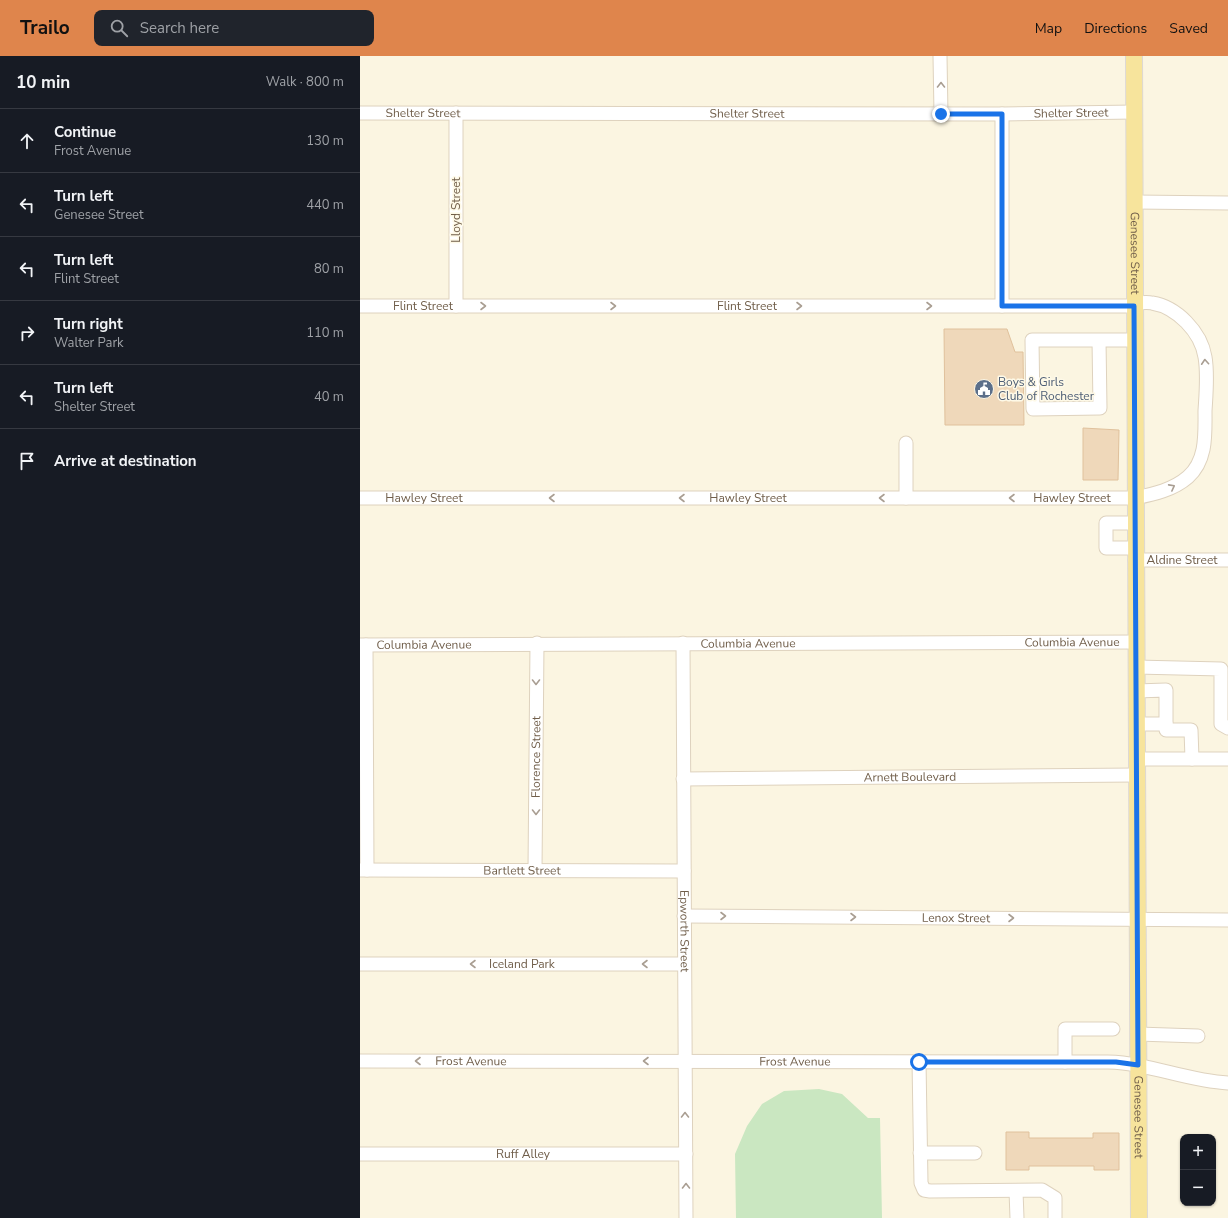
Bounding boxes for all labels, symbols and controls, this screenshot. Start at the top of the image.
search box [94,10,374,46]
text: Trailo [20,15,70,41]
icon: search [108,17,130,39]
text: Search here [140,18,219,38]
text: Map [1035,19,1062,38]
text: Directions [1084,19,1147,38]
text: Saved [1169,19,1208,38]
text: 10 min [16,71,70,94]
text: Walk · 800 m [266,73,344,91]
one-way arrow [937,82,945,88]
street label: Shelter Street [1033,104,1109,122]
street label: Shelter Street [386,105,461,121]
route end [932,105,950,123]
street label: Shelter Street [710,106,785,122]
text: Continue [54,122,116,142]
icon: ahead [16,130,38,152]
text: 130 m [306,132,344,150]
text: Frost Avenue [54,142,131,160]
street label: Lloyd Street [448,176,464,243]
text: Turn left [54,186,113,206]
icon: left [16,194,38,216]
text: 440 m [306,196,344,214]
text: Genesee Street [54,206,144,224]
street label: Genesee Street [1127,212,1143,295]
text: Turn left [54,250,113,270]
icon: left [16,258,38,280]
text: 80 m [314,260,344,278]
text: Flint Street [54,270,119,288]
street label: Flint Street [393,298,454,314]
street label: Flint Street [717,298,778,314]
one-way arrow [480,302,486,310]
one-way arrow [610,302,616,310]
one-way arrow [796,302,802,310]
one-way arrow [926,302,932,310]
text: Turn right [54,314,123,334]
icon: right [16,322,38,344]
text: 110 m [306,324,344,342]
text: Walter Park [54,334,124,352]
one-way arrow [1200,359,1209,365]
place label: Boys & Girls Club of Rochester [998,374,1095,404]
text: Turn left [54,378,113,398]
public building icon: Boys & Girls Club of Rochester [973,378,995,400]
icon: left [16,386,38,408]
text: 40 m [314,388,344,406]
text: Shelter Street [54,398,135,416]
icon: arrive [16,450,38,472]
text: Arrive at destination [54,451,197,471]
one-way arrow [1168,484,1175,492]
street label: Hawley Street [385,490,464,506]
street label: Hawley Street [709,490,787,506]
street label: Hawley Street [1033,490,1112,506]
one-way arrow [549,494,555,502]
one-way arrow [679,494,685,502]
one-way arrow [879,494,885,502]
one-way arrow [1009,494,1015,502]
street label: Aldine Street [1146,552,1218,568]
street label: Columbia Avenue [1024,634,1120,650]
street label: Columbia Avenue [700,635,796,652]
street label: Columbia Avenue [376,637,472,653]
one-way arrow [532,679,540,685]
street label: Florence Street [528,715,544,798]
street label: Arnett Boulevard [864,769,956,785]
one-way arrow [532,809,540,815]
street label: Bartlett Street [483,862,561,879]
street label: Epworth Street [676,890,693,973]
street label: Lenox Street [922,910,991,926]
one-way arrow [720,912,726,920]
one-way arrow [850,913,856,921]
one-way arrow [1008,914,1014,922]
street label: Iceland Park [489,956,556,972]
one-way arrow [470,960,476,968]
one-way arrow [642,960,648,968]
street label: Frost Avenue [435,1053,507,1069]
route start [910,1053,928,1071]
street label: Frost Avenue [759,1054,831,1070]
one-way arrow [415,1057,421,1065]
one-way arrow [643,1057,649,1065]
street label: Genesee Street [1130,1076,1147,1159]
one-way arrow [681,1112,689,1118]
map controls [1180,1134,1216,1206]
button: + [1180,1134,1216,1170]
street label: Ruff Alley [496,1146,551,1162]
button: − [1180,1170,1216,1206]
one-way arrow [682,1183,690,1189]

